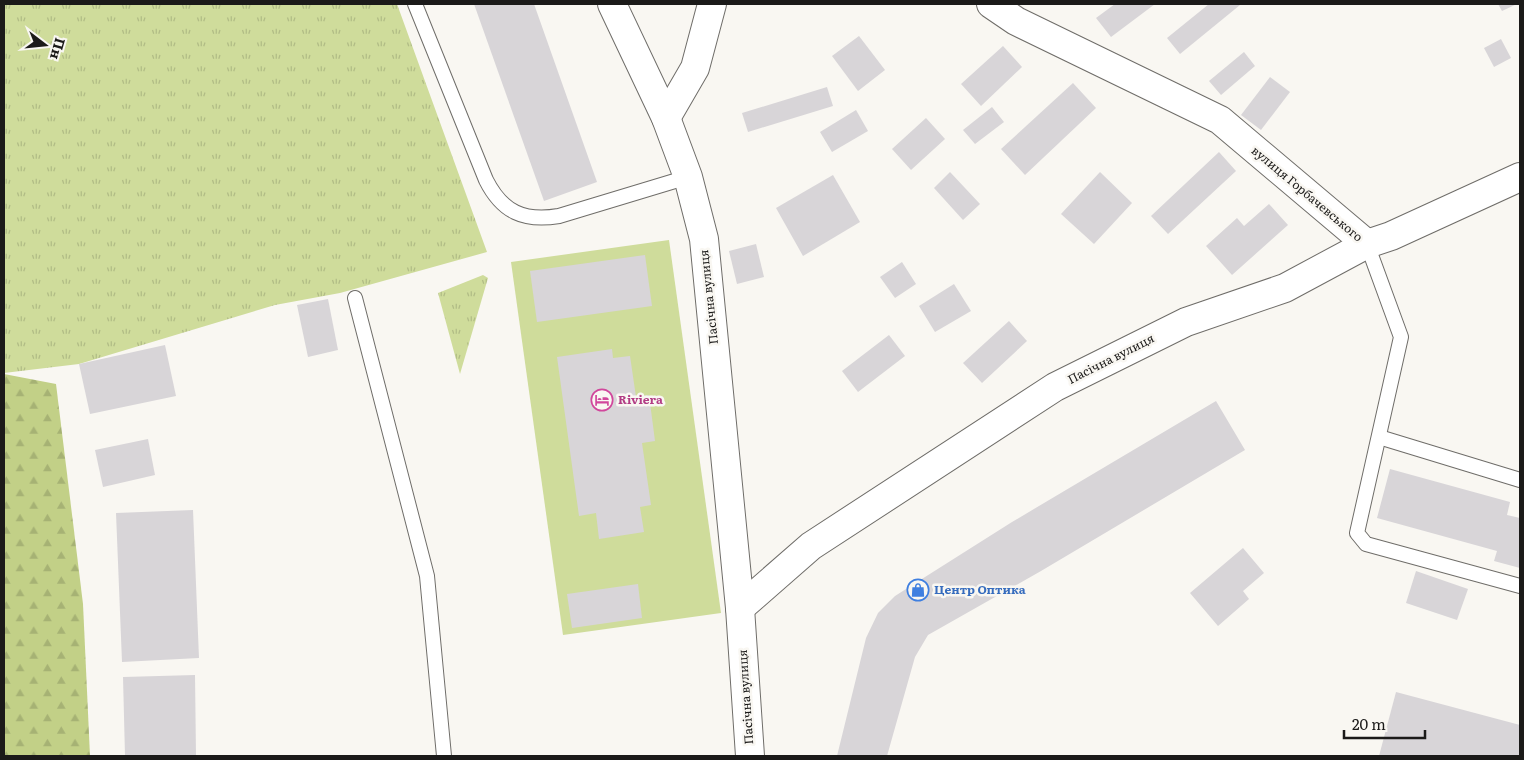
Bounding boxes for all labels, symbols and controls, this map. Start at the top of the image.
north arrow [20,20,70,70]
text: Пн [46,36,71,62]
street label: вулиця Горбачевського [1248,141,1367,245]
street label: Пасічна вулиця [694,249,722,345]
street label: Пасічна вулиця [1064,328,1157,388]
hotel icon: Riviera [590,388,614,412]
place label: Riviera [618,390,663,408]
shop icon: Центр Оптика [906,578,930,602]
place label: Центр Оптика [934,580,1026,598]
street label: Пасічна вулиця [733,649,757,745]
scale bar [1344,708,1425,740]
text: 20 m [1352,712,1386,735]

